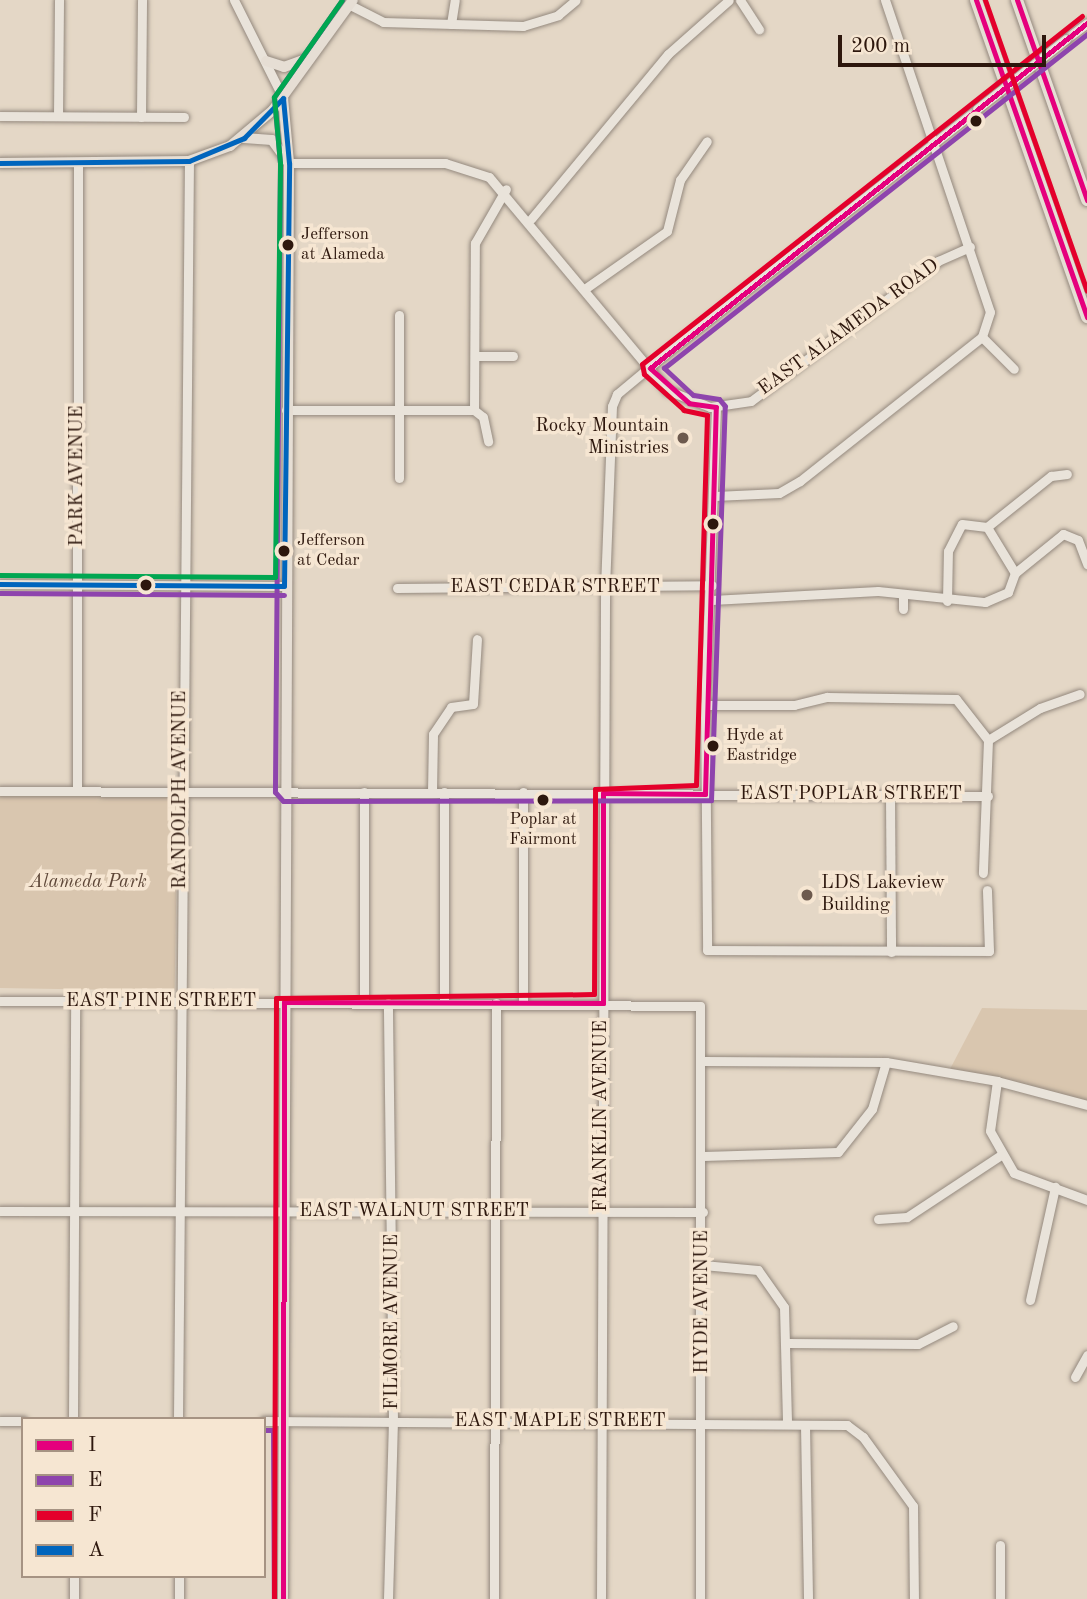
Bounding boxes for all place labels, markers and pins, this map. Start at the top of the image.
unlabelled marker [969,114,983,128]
place label: Jefferson at Alameda [301,225,385,265]
marker: Jefferson at Alameda [281,238,295,252]
place label: Rocky Mountain Ministries [535,416,669,460]
marker: Rocky Mountain Ministries [675,430,691,446]
unlabelled marker [706,517,720,531]
place label: Jefferson at Cedar [297,531,365,571]
marker: Jefferson at Cedar [277,544,291,558]
unlabelled marker [139,578,153,592]
place label: Hyde at Eastridge [726,726,797,766]
marker: Hyde at Eastridge [706,739,720,753]
marker: Poplar at Fairmont [536,793,550,807]
place label: Poplar at Fairmont [509,810,577,850]
place label: LDS Lakeview Building [821,873,945,917]
marker: LDS Lakeview Building [799,887,815,903]

